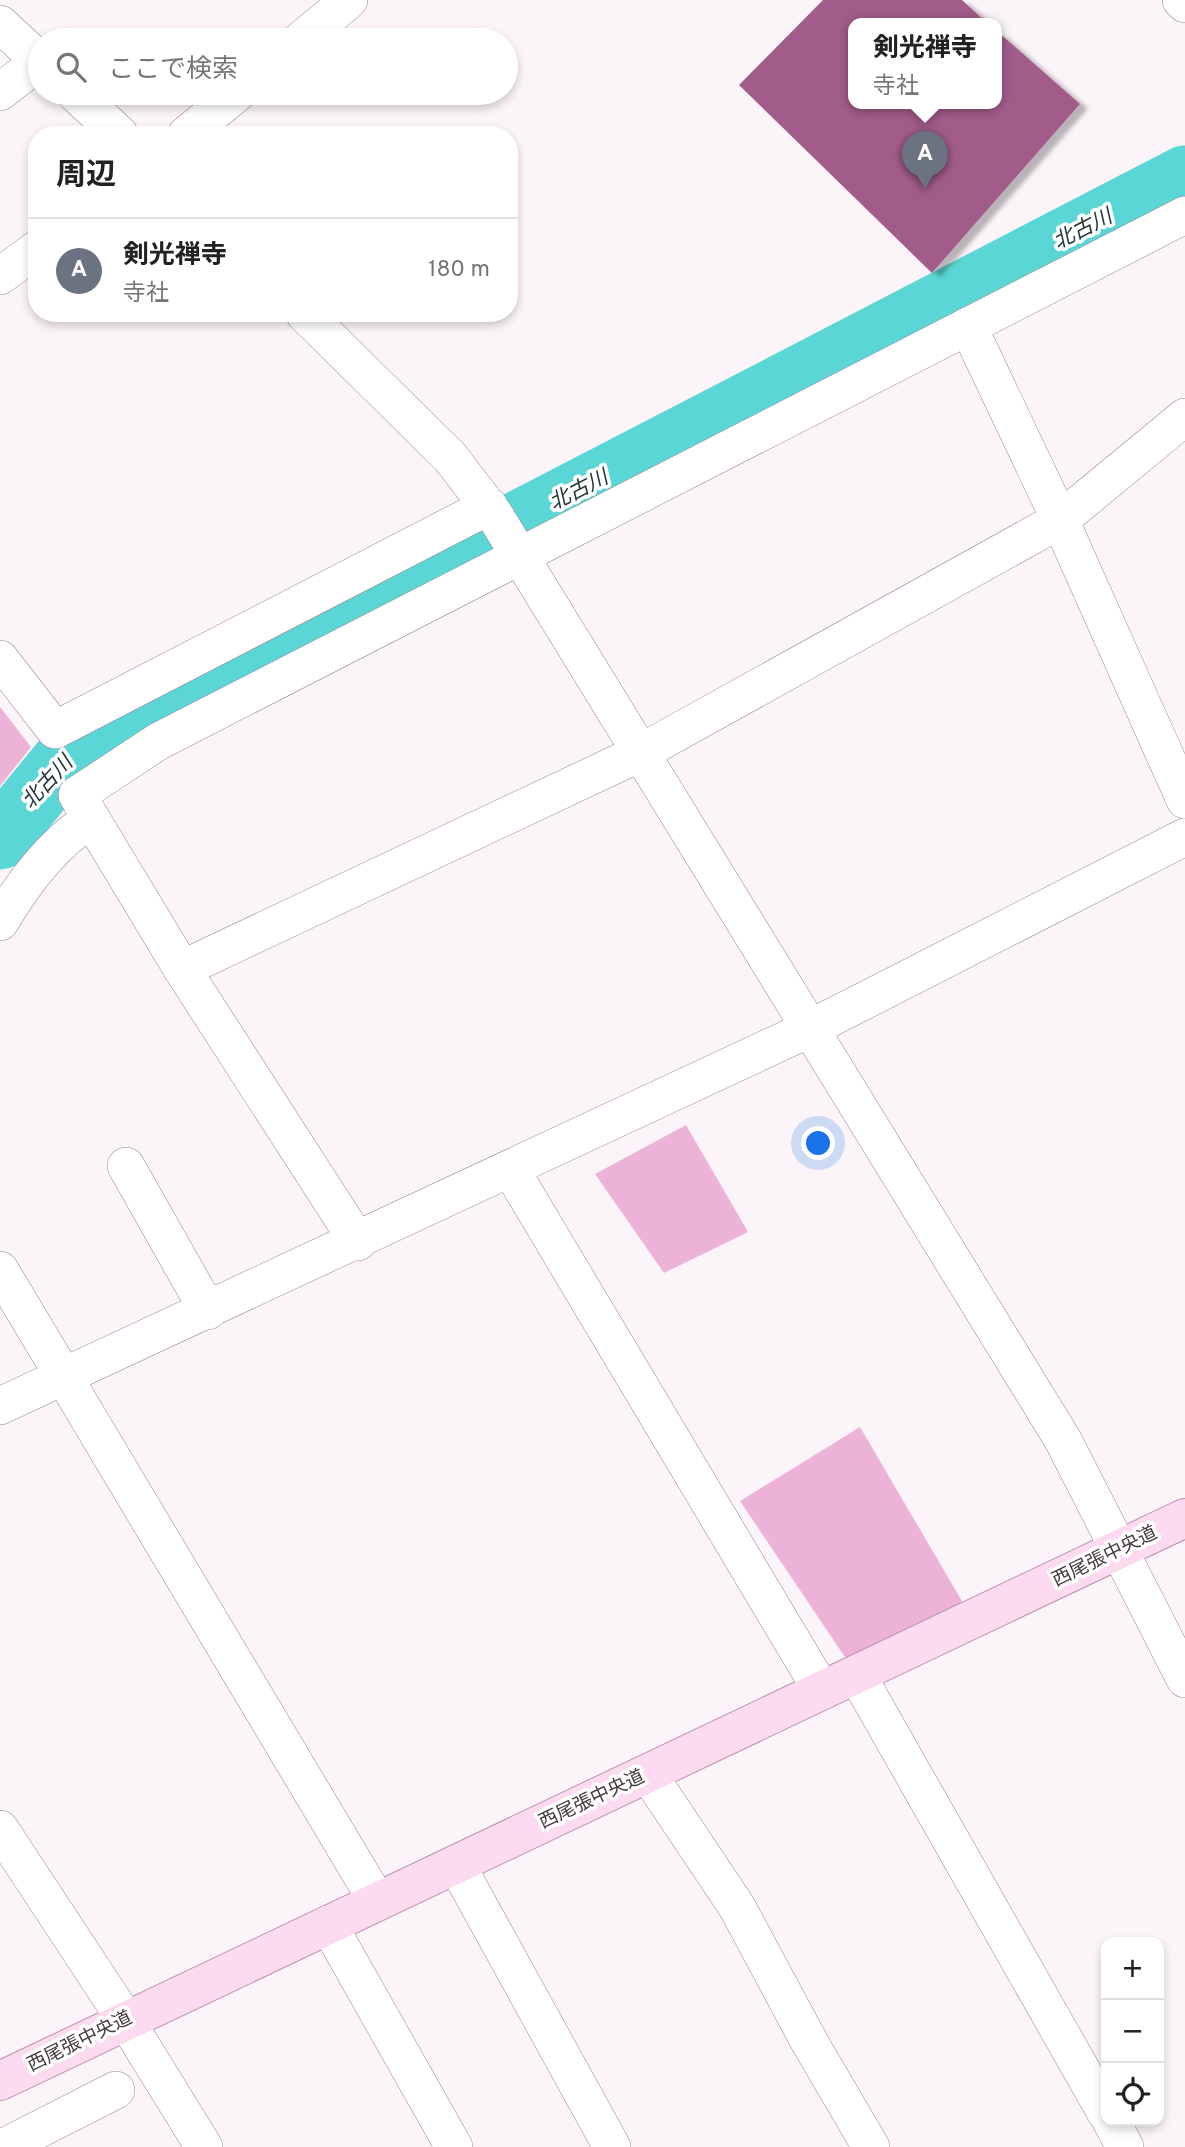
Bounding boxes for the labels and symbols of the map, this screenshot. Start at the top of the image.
pin: A [902,131,948,189]
water label: 北古川 [1049,203,1119,256]
water label: 北古川 [545,464,615,517]
water label: 北古川 [17,749,81,815]
your location [801,1126,835,1160]
street label: 西尾張中央道 [1049,1521,1161,1593]
street label: 西尾張中央道 [535,1765,649,1835]
street label: 西尾張中央道 [24,2006,136,2078]

